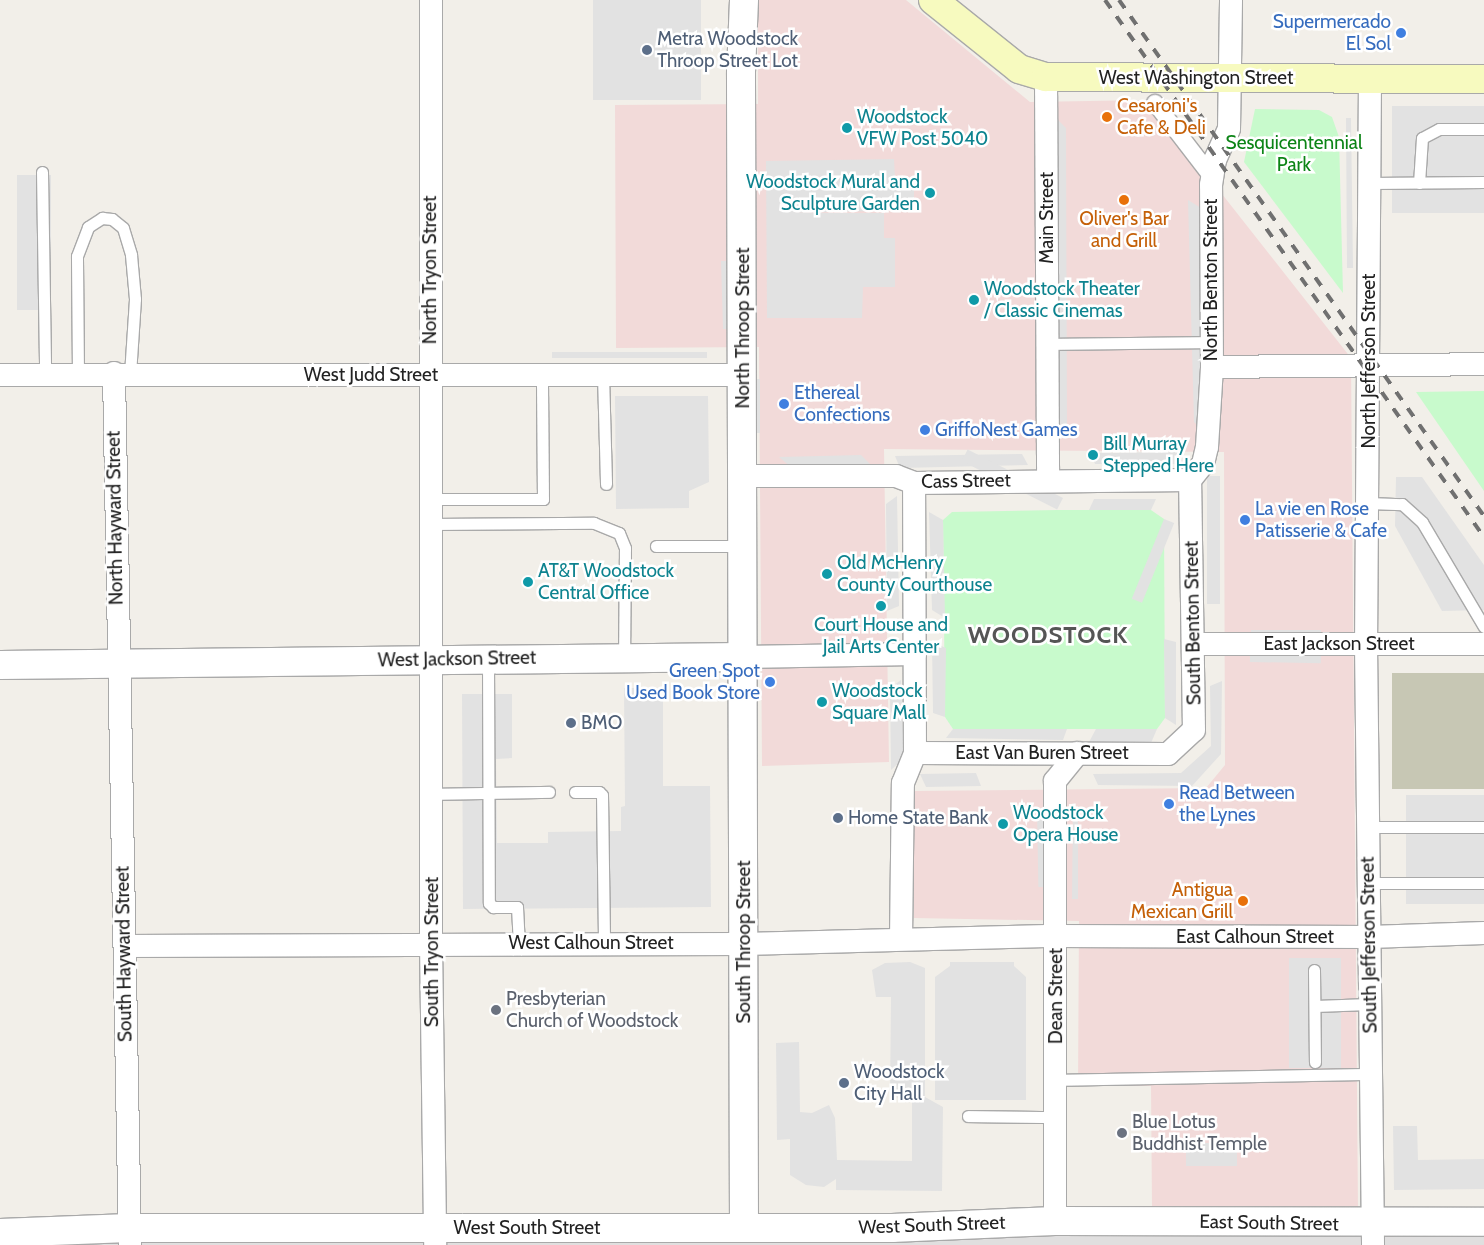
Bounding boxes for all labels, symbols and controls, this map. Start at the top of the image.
place label: Supermercado El Sol [1273,11,1391,55]
marker: Supermercado El Sol [1395,27,1407,39]
place label: Metra Woodstock Throop Street Lot [657,28,798,72]
marker: Metra Woodstock Throop Street Lot [641,44,653,56]
street label: West Washington Street [1099,67,1293,89]
place label: Cesaroni's Cafe & Deli [1117,95,1206,139]
place label: Woodstock VFW Post 5040 [857,106,988,150]
marker: Cesaroni's Cafe & Deli [1101,111,1113,123]
marker: Woodstock VFW Post 5040 [841,122,853,134]
park label: Sesquicentennial Park [1226,132,1362,176]
place label: Woodstock Mural and Sculpture Garden [746,171,920,215]
street label: Main Street [1036,172,1058,264]
marker: Woodstock Mural and Sculpture Garden [924,187,936,199]
marker: Oliver's Bar and Grill [1118,194,1130,206]
street label: North Tryon Street [419,196,441,344]
street label: North Benton Street [1200,199,1222,361]
place label: Oliver's Bar and Grill [1079,208,1169,252]
street label: North Throop Street [732,247,754,409]
street label: North Jefferson Street [1358,273,1380,449]
place label: Woodstock Theater / Classic Cinemas [984,278,1140,322]
marker: Woodstock Theater / Classic Cinemas [968,294,980,306]
street label: West Judd Street [304,364,438,386]
place label: Ethereal Confections [794,382,890,426]
marker: Ethereal Confections [778,398,790,410]
place label: GriffoNest Games [935,419,1078,441]
marker: GriffoNest Games [919,424,931,436]
street label: North Hayward Street [102,431,128,605]
place label: Bill Murray Stepped Here [1103,433,1214,477]
marker: Bill Murray Stepped Here [1087,449,1099,461]
street label: Cass Street [921,469,1011,493]
place label: La vie en Rose Patisserie & Cafe [1255,498,1387,542]
marker: La vie en Rose Patisserie & Cafe [1239,514,1251,526]
street label: South Benton Street [1180,541,1206,705]
place label: Old McHenry County Courthouse [837,552,992,596]
place label: AT&T Woodstock Central Office [538,560,674,604]
marker: Old McHenry County Courthouse [821,568,833,580]
marker: AT&T Woodstock Central Office [522,576,534,588]
marker: Court House and Jail Arts Center [875,600,887,612]
place label: Court House and Jail Arts Center [814,614,948,658]
district label: WOODSTOCK [967,621,1129,649]
street label: East Jackson Street [1263,633,1415,655]
street label: West Jackson Street [378,646,536,672]
place label: Green Spot Used Book Store [626,660,760,704]
marker: Green Spot Used Book Store [764,676,776,688]
place label: Woodstock Square Mall [832,680,926,724]
marker: Woodstock Square Mall [816,696,828,708]
place label: BMO [581,712,622,734]
marker: BMO [565,717,577,729]
street label: East Van Buren Street [955,742,1129,764]
place label: Read Between the Lynes [1179,782,1295,826]
marker: Read Between the Lynes [1163,798,1175,810]
place label: Woodstock Opera House [1013,802,1118,846]
place label: Home State Bank [848,807,988,829]
marker: Home State Bank [832,812,844,824]
marker: Woodstock Opera House [997,818,1009,830]
street label: South Jefferson Street [1356,856,1382,1034]
street label: South Throop Street [733,860,755,1024]
street label: South Hayward Street [111,866,137,1042]
street label: South Tryon Street [421,877,443,1027]
place label: Antigua Mexican Grill [1131,879,1233,923]
marker: Antigua Mexican Grill [1237,895,1249,907]
street label: East Calhoun Street [1176,926,1334,948]
street label: West Calhoun Street [508,932,674,954]
street label: Dean Street [1045,948,1067,1044]
place label: Presbyterian Church of Woodstock [506,988,678,1032]
marker: Presbyterian Church of Woodstock [490,1004,502,1016]
place label: Woodstock City Hall [854,1061,944,1105]
marker: Woodstock City Hall [838,1077,850,1089]
place label: Blue Lotus Buddhist Temple [1132,1111,1267,1155]
marker: Blue Lotus Buddhist Temple [1116,1127,1128,1139]
street label: East South Street [1199,1210,1339,1236]
street label: West South Street [858,1211,1006,1239]
street label: West South Street [454,1217,600,1239]

